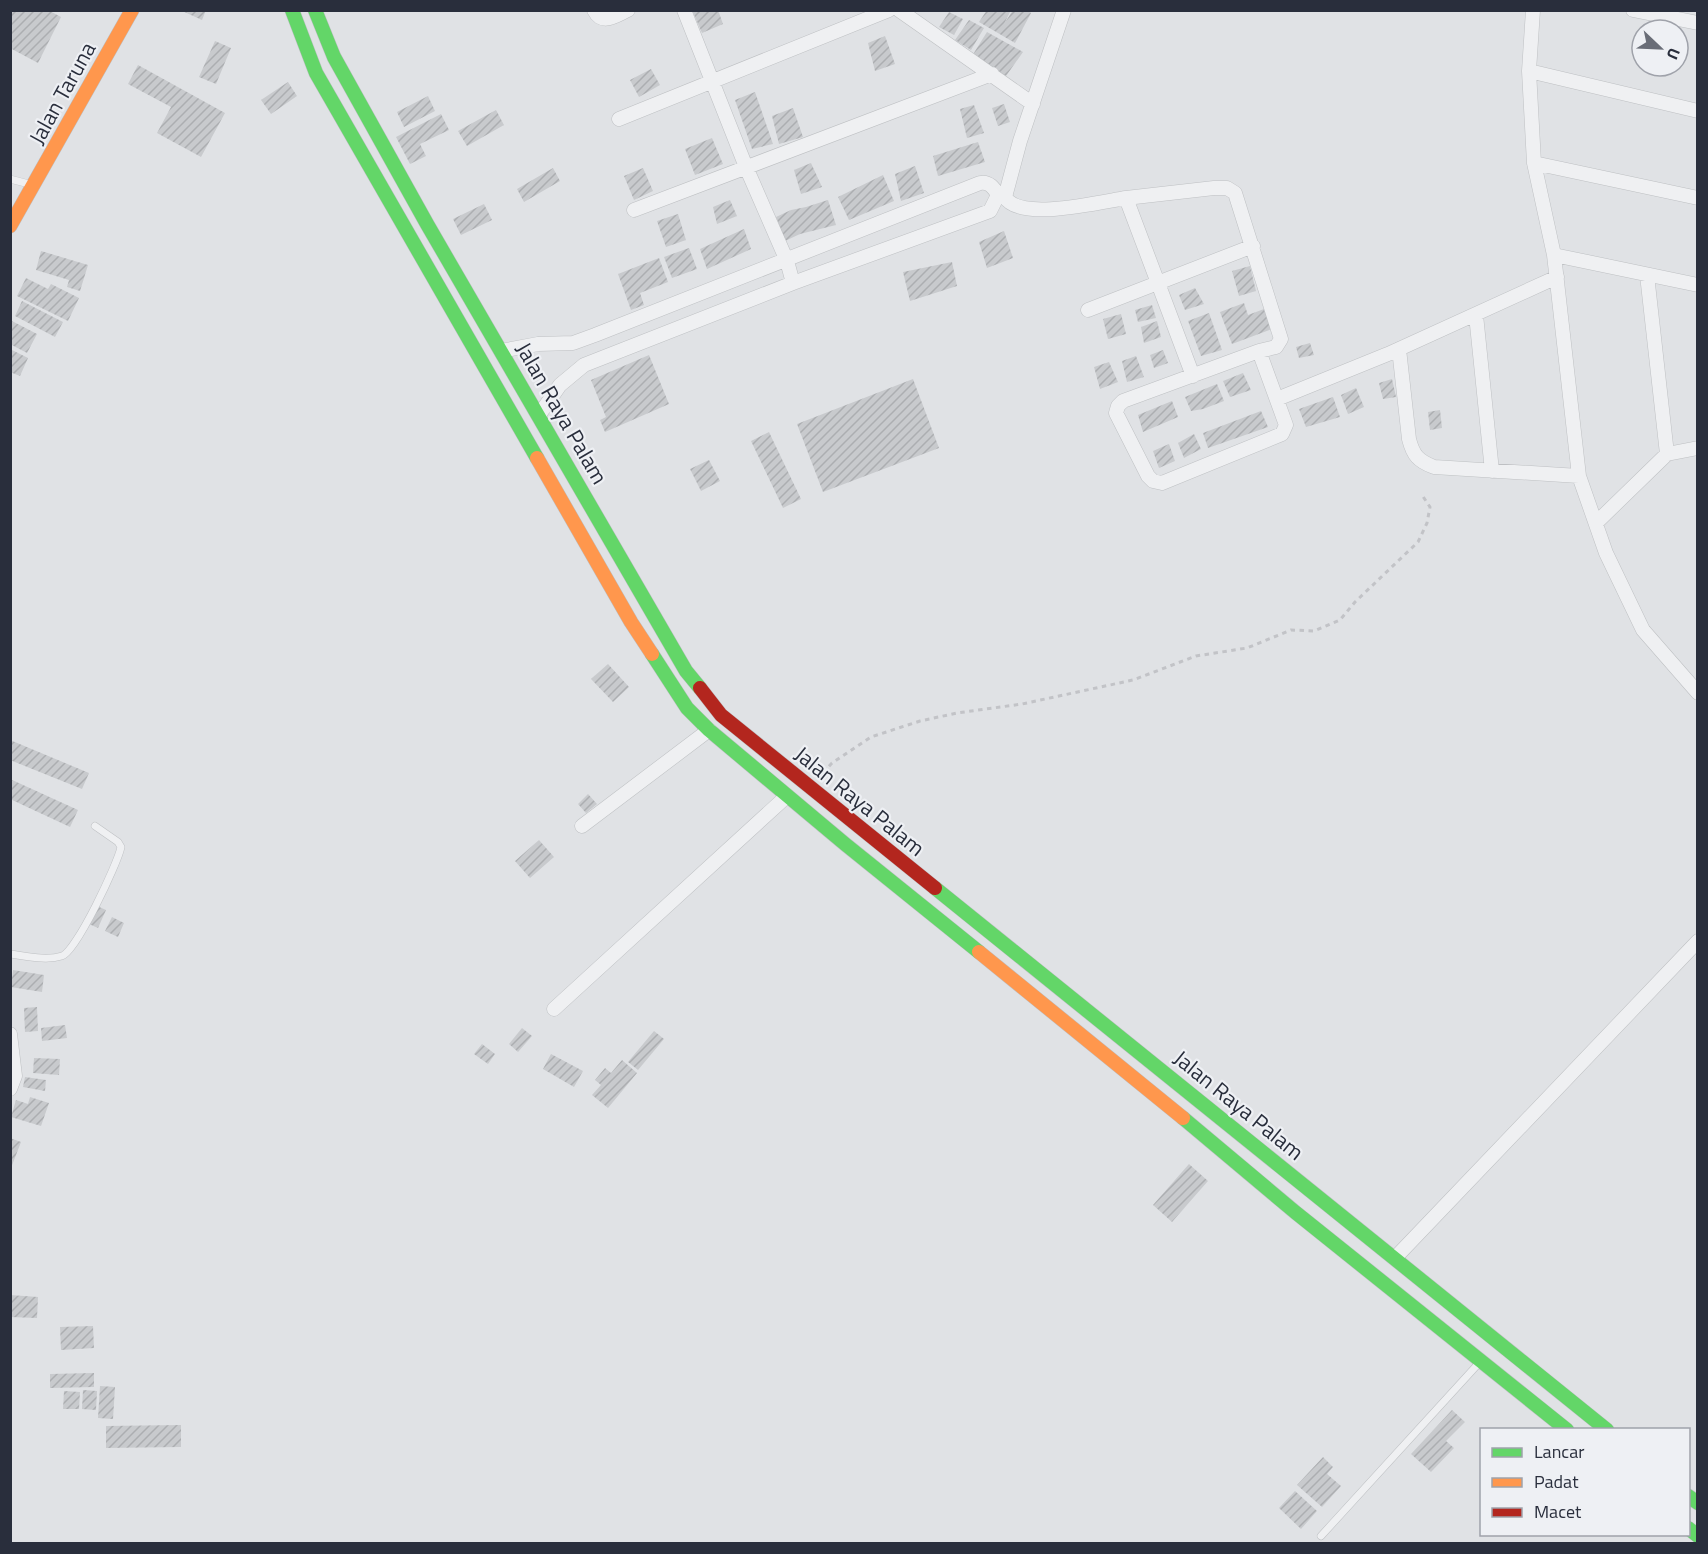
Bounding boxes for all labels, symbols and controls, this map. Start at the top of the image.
north arrow [1630,18,1690,78]
street label: Jalan Taruna [20,35,104,151]
text: U [1661,44,1687,63]
street label: Jalan Raya Palam [507,335,617,491]
street label: Jalan Raya Palam [787,738,933,864]
street label: Jalan Raya Palam [1166,1042,1312,1168]
legend [1480,1428,1690,1536]
text: Lancar [1534,1438,1584,1465]
text: Padat [1534,1468,1579,1495]
text: Macet [1534,1498,1582,1525]

